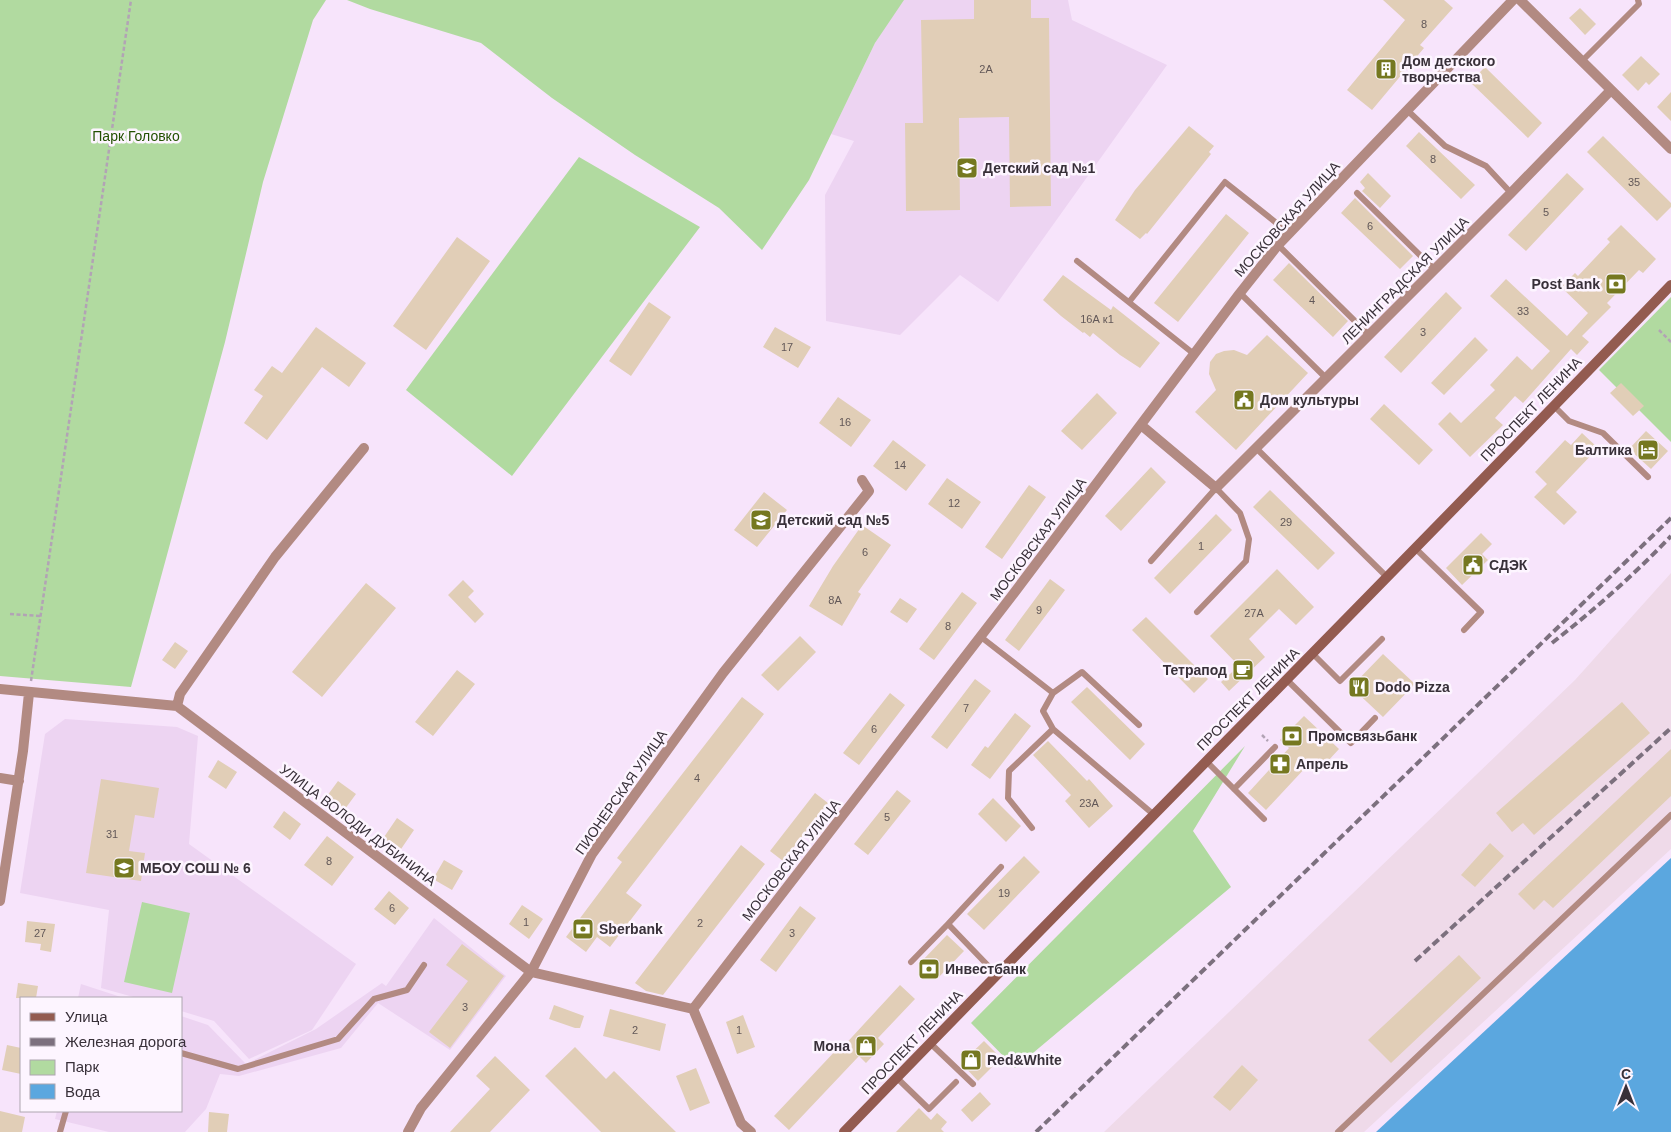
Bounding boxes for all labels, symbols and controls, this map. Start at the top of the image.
house number: 8 [1421,18,1427,30]
place label: Дом детского творчества [1402,53,1495,85]
building icon: Дом детского творчества [1374,57,1398,81]
house number: 2А [979,63,993,75]
park label: Парк Головко [92,128,180,144]
house number: 8 [1430,153,1436,165]
school or university icon: Детский сад №1 [955,156,979,180]
street label: МОСКОВСКАЯ УЛИЦА [1231,158,1343,280]
place label: Детский сад №1 [983,160,1095,176]
house number: 35 [1628,176,1640,188]
house number: 5 [1543,206,1549,218]
street label: ЛЕНИНГРАДСКАЯ УЛИЦА [1338,213,1472,347]
house number: 6 [1367,220,1373,232]
bank icon: Post Bank [1604,272,1628,296]
place label: Post Bank [1532,276,1600,292]
house number: 4 [1309,294,1315,306]
house number: 33 [1517,305,1529,317]
house number: 16А к1 [1080,313,1114,325]
house number: 3 [1420,326,1426,338]
house number: 17 [781,341,793,353]
street label: ПРОСПЕКТ ЛЕНИНА [1477,353,1585,464]
public building icon: Дом культуры [1232,388,1256,412]
place label: Дом культуры [1260,392,1359,408]
house number: 16 [839,416,851,428]
hotel icon: Балтика [1636,438,1660,462]
place label: Балтика [1575,442,1632,458]
house number: 14 [894,459,906,471]
street label: МОСКОВСКАЯ УЛИЦА [987,474,1090,603]
house number: 12 [948,497,960,509]
school or university icon: Детский сад №5 [749,508,773,532]
place label: Детский сад №5 [777,512,889,528]
house number: 29 [1280,516,1292,528]
house number: 1 [1198,540,1204,552]
house number: 6 [862,546,868,558]
public building icon: СДЭК [1461,553,1485,577]
place label: СДЭК [1489,557,1528,573]
house number: 8А [828,594,842,606]
house number: 9 [1036,604,1042,616]
house number: 27А [1244,607,1264,619]
house number: 8 [945,620,951,632]
street label: ПРОСПЕКТ ЛЕНИНА [1193,644,1303,754]
cafe icon: Тетрапод [1231,658,1255,682]
place label: Тетрапод [1163,662,1227,678]
restaurant icon: Dodo Pizza [1347,675,1371,699]
place label: Dodo Pizza [1375,679,1450,695]
house number: 7 [963,702,969,714]
house number: 6 [871,723,877,735]
bank icon: Промсвязьбанк [1280,724,1304,748]
street label: ПИОНЕРСКАЯ УЛИЦА [572,726,671,857]
place label: Промсвязьбанк [1308,728,1418,744]
pharmacy icon: Апрель [1268,752,1292,776]
place label: Апрель [1296,756,1349,772]
street label: УЛИЦА ВОЛОДИ ДУБИНИНА [277,761,440,889]
house number: 4 [694,772,700,784]
street label: МОСКОВСКАЯ УЛИЦА [739,796,844,924]
house number: 23А [1079,797,1099,809]
house number: 5 [884,811,890,823]
house number: 31 [106,828,118,840]
house number: 8 [326,855,332,867]
school or university icon: МБОУ СОШ № 6 [112,856,136,880]
place label: МБОУ СОШ № 6 [140,860,251,876]
house number: 19 [998,887,1010,899]
house number: 6 [389,902,395,914]
house number: 1 [523,916,529,928]
bank icon: Sberbank [571,917,595,941]
house number: 2 [697,917,703,929]
place label: Sberbank [599,921,663,937]
house number: 27 [34,927,46,939]
house number: 3 [789,927,795,939]
bank icon: Инвестбанк [917,957,941,981]
place label: Инвестбанк [945,961,1027,977]
street label: ПРОСПЕКТ ЛЕНИНА [858,986,966,1097]
legend [20,997,182,1112]
house number: 3 [462,1001,468,1013]
text: Улица [65,1008,108,1025]
house number: 2 [632,1024,638,1036]
house number: 1 [736,1024,742,1036]
text: Железная дорога [65,1033,187,1050]
shop icon: Мона [854,1034,878,1058]
place label: Мона [814,1038,850,1054]
shop icon: Red&White [959,1048,983,1072]
place label: Red&White [987,1052,1062,1068]
text: Парк [65,1058,99,1075]
north arrow [1601,1062,1651,1112]
text: С [1621,1066,1631,1082]
text: Вода [65,1083,101,1100]

